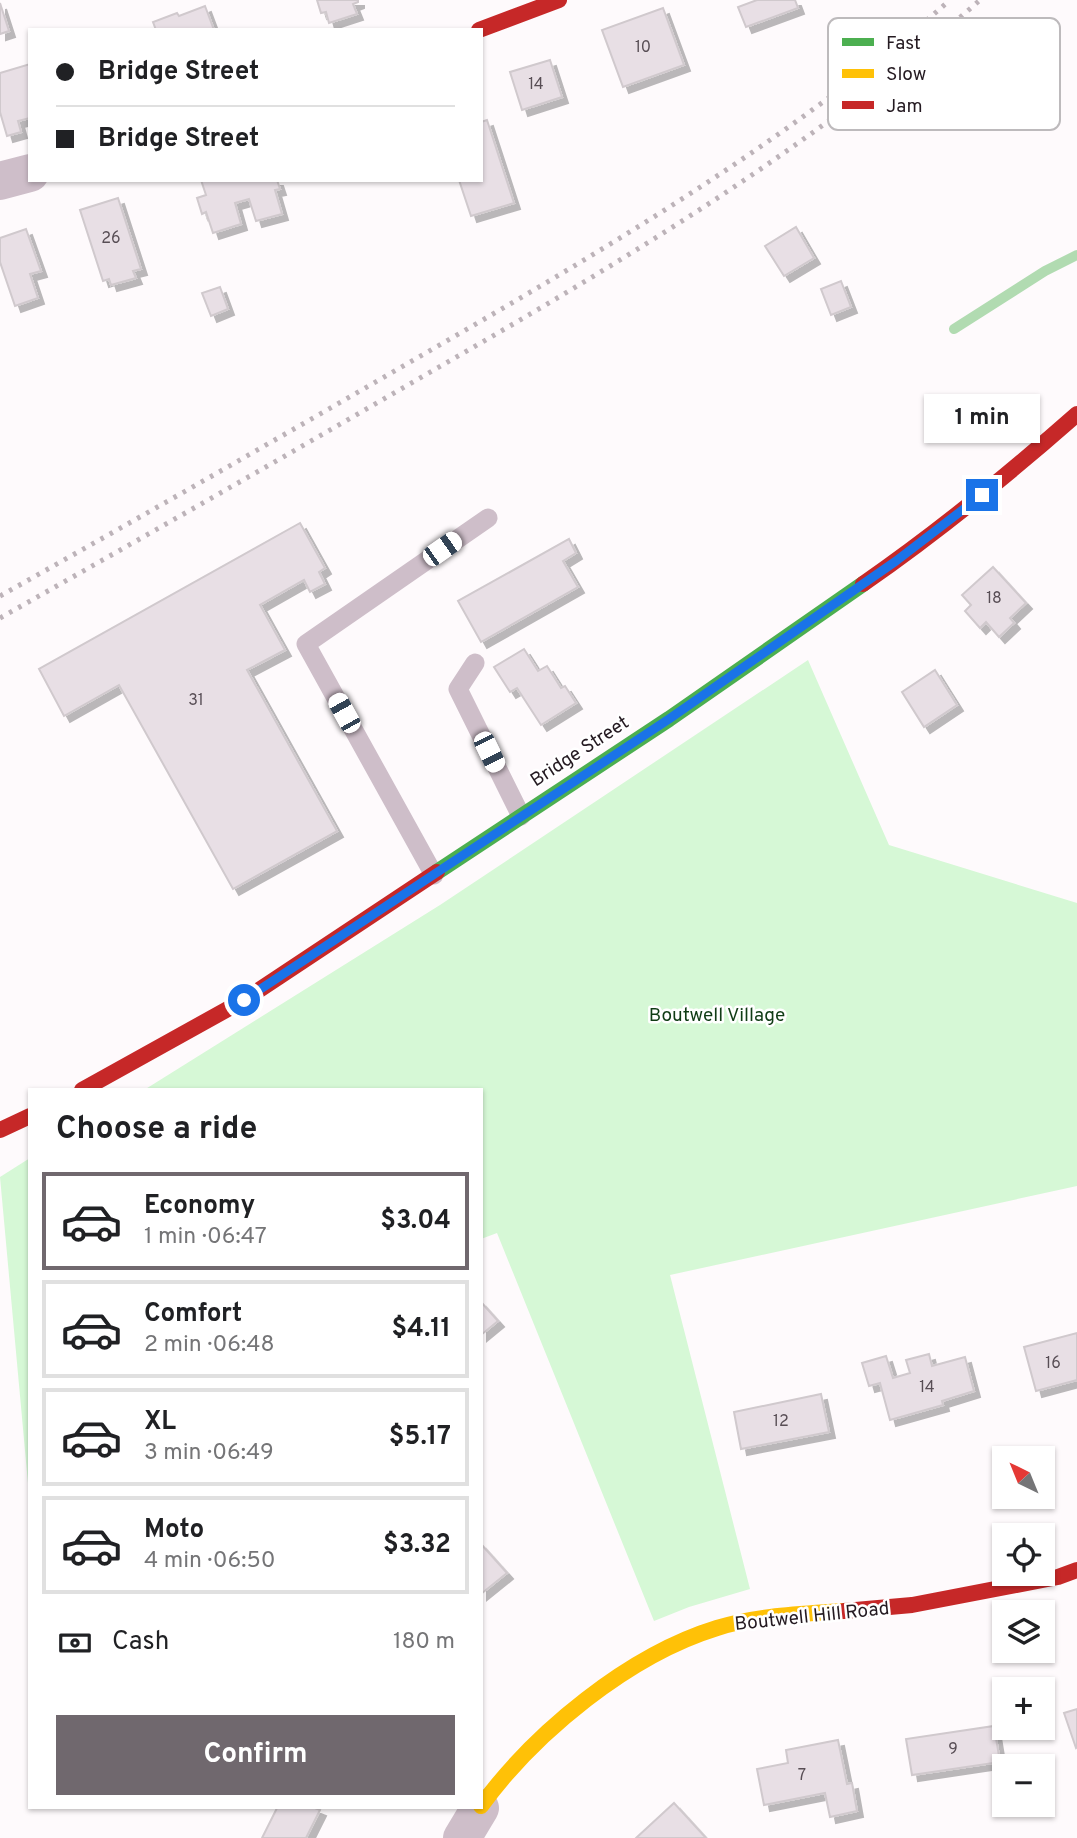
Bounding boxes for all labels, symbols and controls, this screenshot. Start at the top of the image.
legend [828,18,1060,130]
text: Fast [886,32,921,56]
house number: 10 [635,38,651,58]
text: Bridge Street [98,56,259,89]
text: Slow [886,63,926,87]
house number: 14 [528,75,544,95]
text: Jam [886,95,923,119]
text: Bridge Street [98,123,259,156]
house number: 26 [101,229,121,249]
callout: 1 min [924,393,1040,442]
text: 1 min [954,404,1010,433]
route end [966,479,998,511]
car [419,528,466,570]
house number: 18 [986,589,1002,609]
car [325,690,364,736]
house number: 31 [188,691,204,711]
street label: Bridge Street [526,711,634,793]
car [471,729,508,775]
route start [228,984,260,1016]
park label: Boutwell Village [649,1004,785,1028]
text: Choose a ride [56,1110,257,1150]
icon: car [60,1190,123,1253]
text: Economy [144,1190,255,1223]
text: $3.04 [380,1205,451,1238]
text: 1 min · 06:47 [144,1223,267,1252]
icon: car [60,1298,123,1361]
text: Comfort [144,1298,242,1331]
text: $4.11 [392,1313,451,1346]
text: 2 min · 06:48 [144,1331,275,1360]
house number: 16 [1045,1354,1061,1374]
house number: 14 [919,1378,935,1398]
icon: car [60,1406,123,1469]
text: XL [144,1406,176,1439]
house number: 12 [773,1412,789,1432]
text: $5.17 [389,1421,451,1454]
text: 3 min · 06:49 [144,1439,274,1468]
north arrow [992,1446,1055,1508]
map controls [992,1446,1055,1817]
icon: car [60,1514,123,1577]
text: Moto [144,1514,204,1547]
button: locate [992,1523,1055,1586]
text: $3.32 [383,1529,451,1562]
text: 4 min · 06:50 [144,1547,275,1576]
street label: Boutwell Hill Road [733,1597,891,1637]
button: layers [992,1600,1055,1663]
icon: cash [56,1624,94,1662]
text: Cash [112,1626,169,1659]
text: 180 m [393,1628,455,1657]
button: + [992,1677,1055,1740]
button: Confirm [56,1715,455,1795]
house number: 9 [948,1740,958,1760]
button: − [992,1754,1055,1817]
house number: 7 [798,1766,806,1786]

